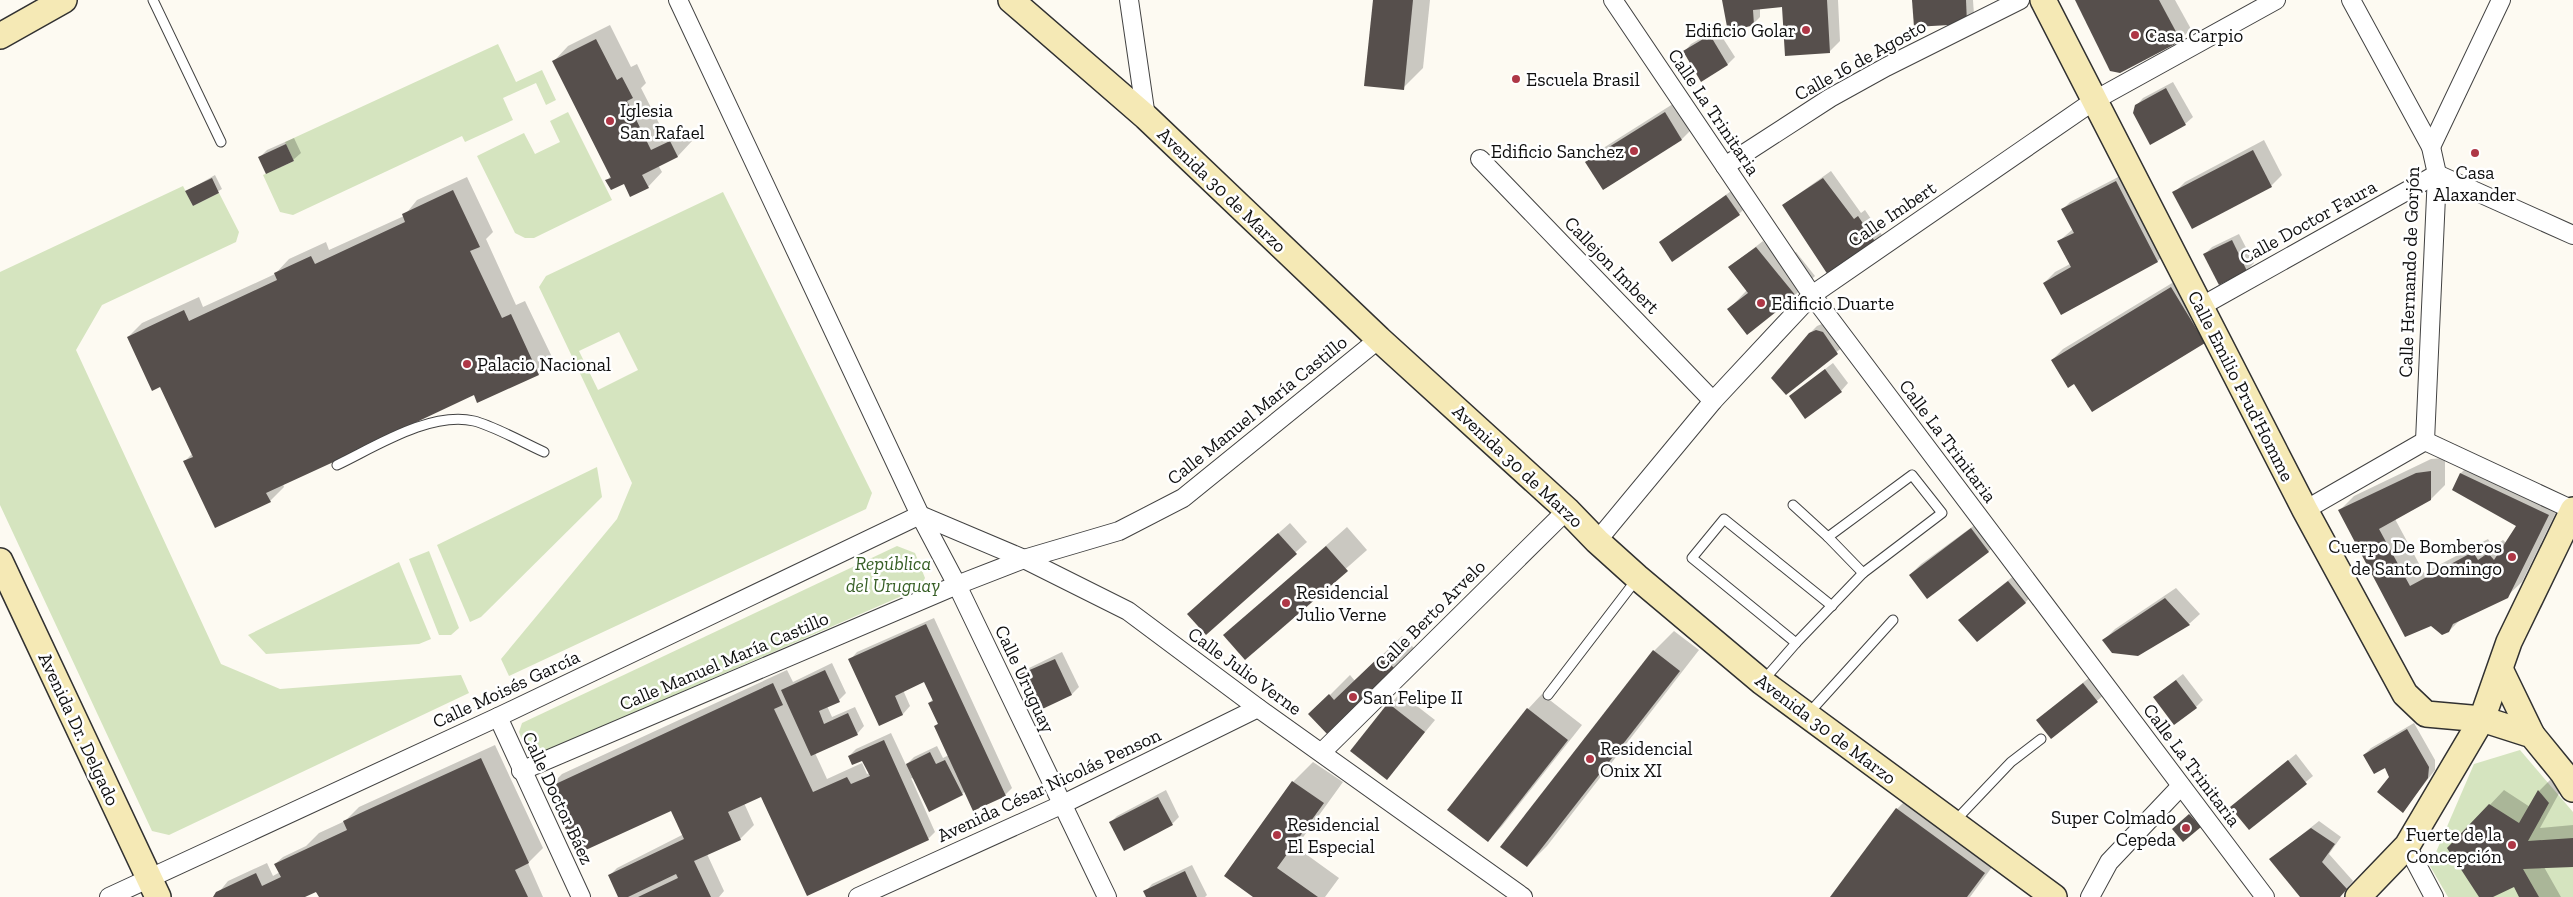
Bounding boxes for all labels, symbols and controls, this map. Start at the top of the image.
street label: Calle 16 de Agosto [1790,14,1930,106]
place label: Edificio Golar [1685,19,1796,42]
marker: Edificio Golar [1800,24,1812,36]
place label: Casa Carpio [2145,24,2243,47]
marker: Casa Carpio [2129,29,2141,41]
street label: Calle La Trinitaria [1663,44,1765,180]
place label: Escuela Brasil [1526,68,1640,91]
marker: Escuela Brasil [1510,73,1522,85]
place label: Iglesia San Rafael [620,99,705,144]
marker: Iglesia San Rafael [604,115,616,127]
street label: Avenida 30 de Marzo [1153,123,1291,258]
place label: Edificio Sanchez [1491,140,1624,163]
marker: Edificio Sanchez [1628,145,1640,157]
marker: Casa Alaxander [2469,147,2481,159]
place label: Casa Alaxander [2433,161,2517,206]
street label: Calle Hernando de Gorjón [2394,166,2424,378]
street label: Calle Doctor Faura [2236,175,2380,269]
street label: Calle Imbert [1844,176,1940,252]
street label: Callejon Imbert [1560,211,1664,319]
street label: Calle Emilio Prud'Homme [2183,287,2299,485]
place label: Edificio Duarte [1771,292,1894,315]
marker: Edificio Duarte [1755,297,1767,309]
street label: Calle Manuel María Castillo [1162,330,1352,490]
place label: Palacio Nacional [477,353,611,376]
marker: Palacio Nacional [461,358,473,370]
street label: Calle La Trinitaria [1894,375,2002,507]
street label: Avenida 30 de Marzo [1448,399,1588,533]
place label: Cuerpo De Bomberos de Santo Domingo [2328,535,2502,580]
marker: Cuerpo De Bomberos de Santo Domingo [2506,551,2518,563]
park label: República del Uruguay [846,552,940,597]
street label: Calle Berto Arvelo [1370,555,1490,675]
place label: Residencial Julio Verne [1296,581,1389,626]
marker: Residencial Julio Verne [1280,597,1292,609]
street label: Calle Manuel María Castillo [616,606,832,716]
street label: Calle Uruguay [990,621,1060,737]
street label: Calle Julio Verne [1184,622,1306,720]
street label: Calle Moisés García [429,645,583,733]
street label: Avenida Dr. Delgado [33,649,125,809]
street label: Avenida 30 de Marzo [1751,669,1901,790]
place label: San Felipe II [1363,686,1463,709]
marker: San Felipe II [1347,691,1359,703]
street label: Calle La Trinitaria [2138,699,2246,831]
street label: Avenida César Nicolás Penson [933,723,1165,847]
street label: Calle Doctor Báez [517,728,599,868]
place label: Residencial Onix XI [1600,737,1693,782]
marker: Residencial Onix XI [1584,753,1596,765]
place label: Super Colmado Cepeda [2051,806,2176,851]
place label: Residencial El Especial [1287,813,1380,858]
marker: Super Colmado Cepeda [2180,822,2192,834]
place label: Fuerte de la Concepción [2406,823,2502,868]
marker: Residencial El Especial [1271,829,1283,841]
marker: Fuerte de la Concepción [2506,839,2518,851]

